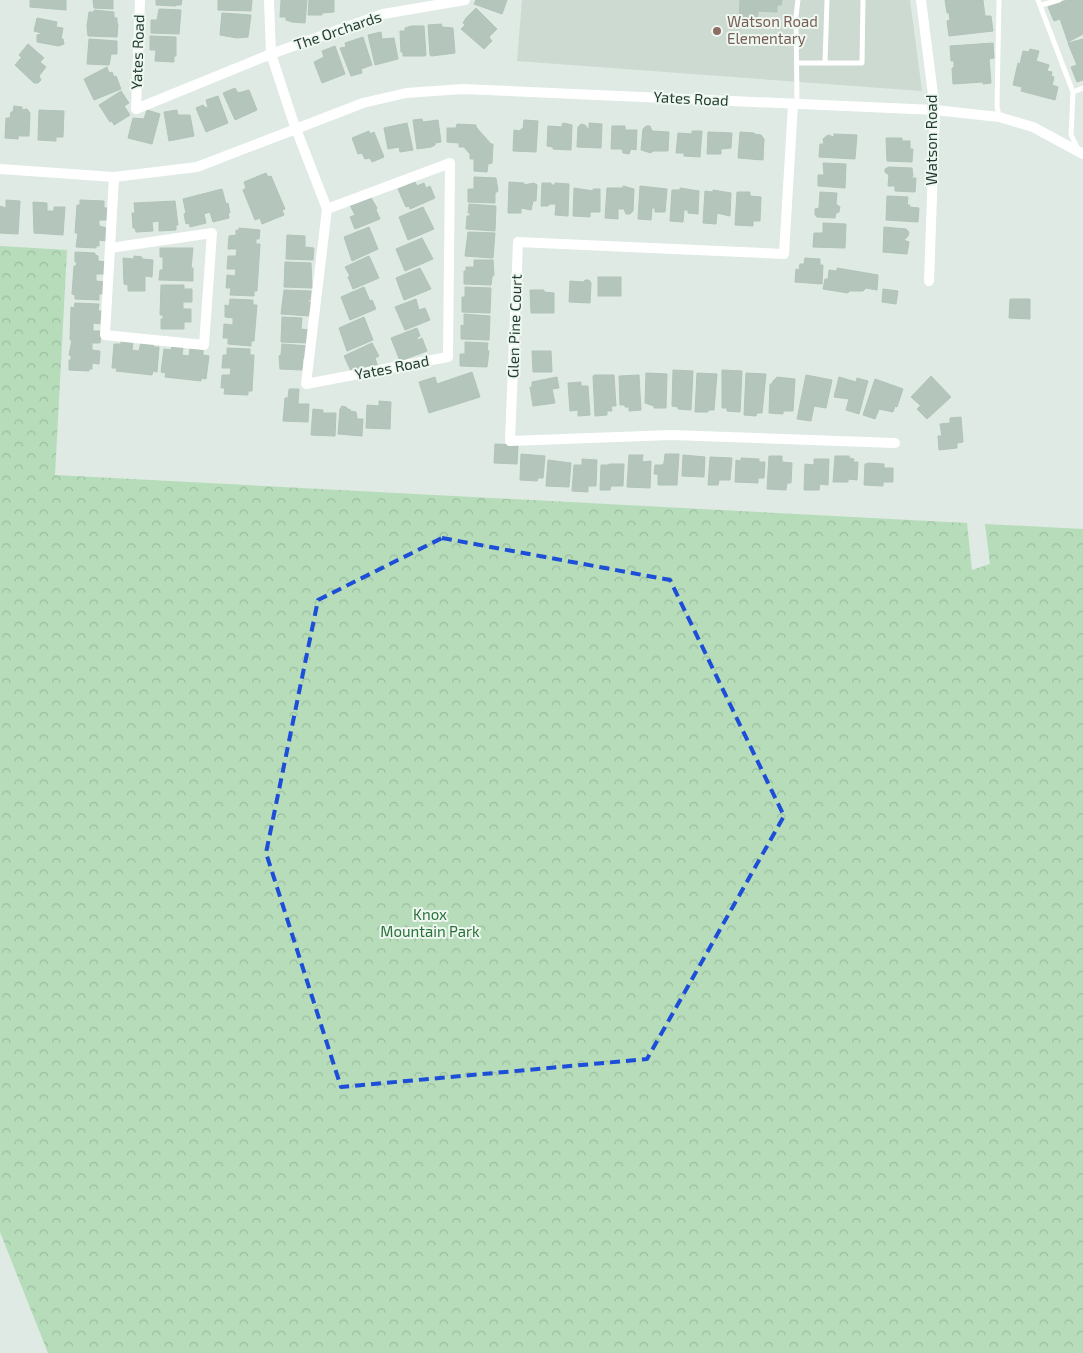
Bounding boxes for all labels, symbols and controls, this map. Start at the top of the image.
street label: The Orchards [292,7,384,53]
place label: Watson Road Elementary [727,12,818,47]
street label: Yates Road [127,14,147,90]
marker: Watson Road Elementary [711,25,723,37]
street label: Yates Road [653,87,729,109]
street label: Watson Road [922,95,940,185]
street label: Glen Pine Court [503,273,525,378]
street label: Yates Road [353,351,430,383]
park label: Knox Mountain Park [380,905,480,940]

